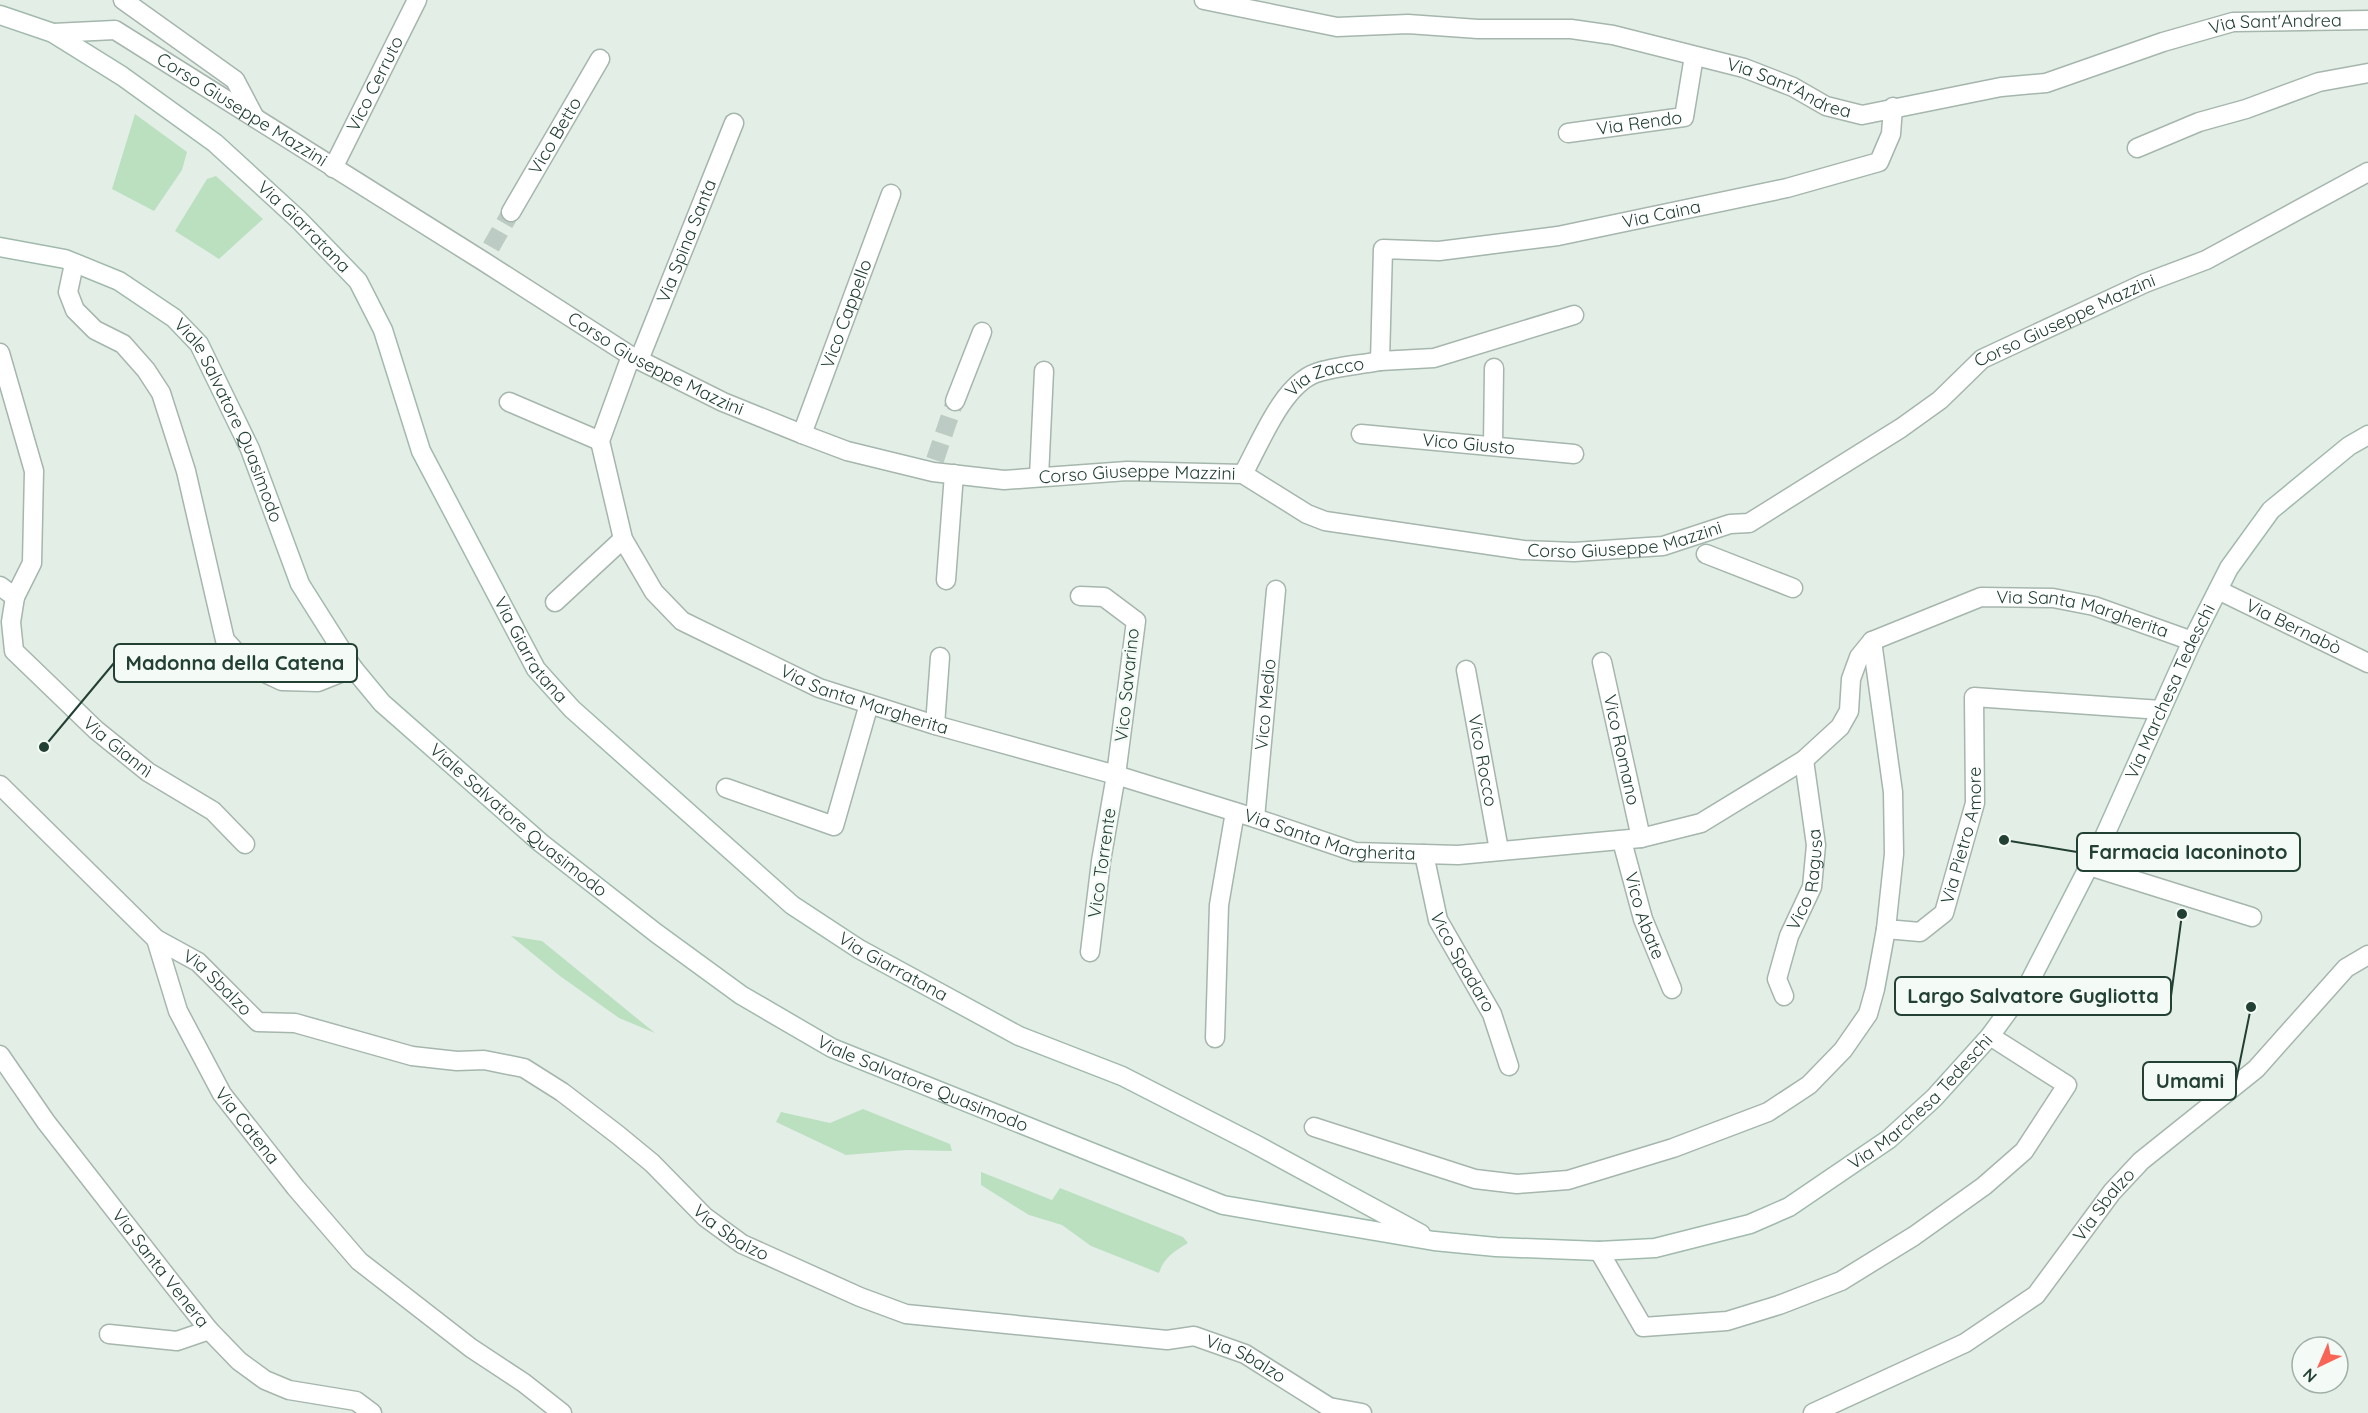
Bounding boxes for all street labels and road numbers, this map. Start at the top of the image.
street label: Via Sant'Andrea [2206,8,2342,39]
street label: Vico Cerruto [341,32,408,135]
street label: Corso Giuseppe Mazzini [153,47,332,171]
street label: Via Sant'Andrea [1725,52,1854,123]
street label: Vico Betto [523,93,586,179]
street label: Via Rendo [1595,105,1683,140]
street label: Via Giarratana [253,175,356,277]
street label: Via Spina Santa [651,176,721,306]
street label: Via Caina [1620,194,1703,233]
street label: Vico Cappello [815,256,877,372]
street label: Corso Giuseppe Mazzini [1968,268,2158,372]
street label: Corso Giuseppe Mazzini [564,306,747,420]
street label: Viale Salvatore Quasimodo [169,313,288,526]
street label: Via Zacco [1280,352,1365,402]
street label: Vico Giusto [1421,428,1516,459]
street label: Corso Giuseppe Mazzini [1038,459,1236,488]
street label: Corso Giuseppe Mazzini [1527,515,1725,563]
street label: Via Santa Margherita [1996,585,2172,643]
street label: Via Giarratana [489,593,573,708]
street label: Via Bernabò [2242,593,2345,659]
street label: Via Marchesa Tedeschi [2120,600,2220,783]
street label: Vico Savarino [1109,627,1144,743]
street label: Vico Medio [1249,658,1281,751]
street label: Via Santa Margherita [777,659,951,739]
street label: Vico Romano [1599,692,1645,807]
street label: Via Giannì [78,712,156,783]
street label: Vico Rocco [1463,712,1503,808]
street label: Viale Salvatore Quasimodo [425,738,612,902]
street label: Via Pietro Amore [1935,767,1986,906]
street label: Via Santa Margherita [1241,803,1416,865]
street label: Vico Torrente [1082,806,1121,919]
street label: Vico Ragusa [1781,828,1827,934]
street label: Vico Abate [1620,869,1670,963]
street label: Vico Spadaro [1426,910,1501,1016]
street label: Via Giarratana [834,927,952,1006]
street label: Via Sbalzo [179,944,257,1020]
street label: Via Marchesa Tedeschi [1843,1029,1997,1175]
street label: Viale Salvatore Quasimodo [813,1030,1032,1137]
street label: Via Catena [210,1082,285,1169]
street label: Via Sbalzo [2068,1163,2140,1246]
street label: Via Sbalzo [688,1199,773,1266]
street label: Via Santa Venera [107,1204,215,1332]
street label: Via Sbalzo [1203,1329,1290,1388]

